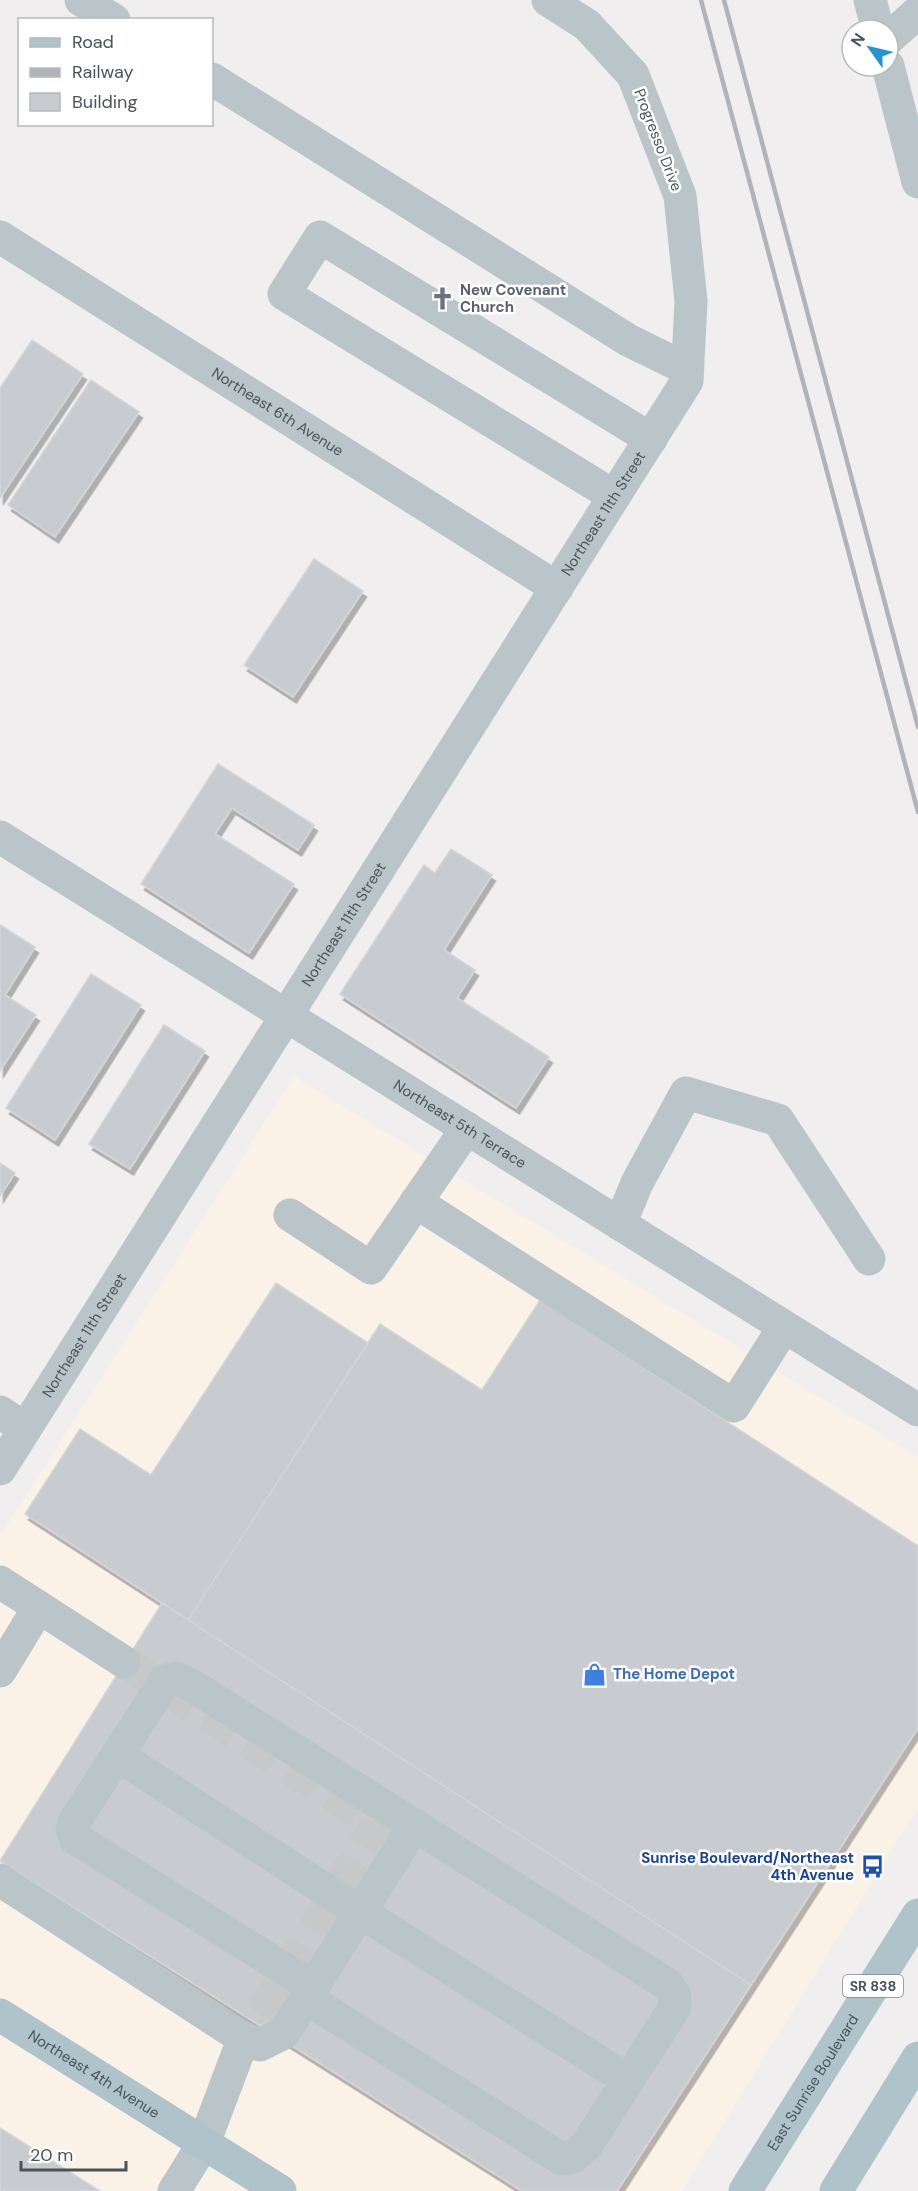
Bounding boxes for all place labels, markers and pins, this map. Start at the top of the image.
place label: New Covenant Church [460,280,566,317]
church icon: New Covenant Church [429,286,455,312]
shop icon: The Home Depot [582,1661,608,1687]
place label: The Home Depot [613,1664,735,1684]
place label: Sunrise Boulevard/Northeast 4th Avenue [641,1848,854,1885]
bus stop icon: Sunrise Boulevard/Northeast 4th Avenue [859,1854,885,1880]

